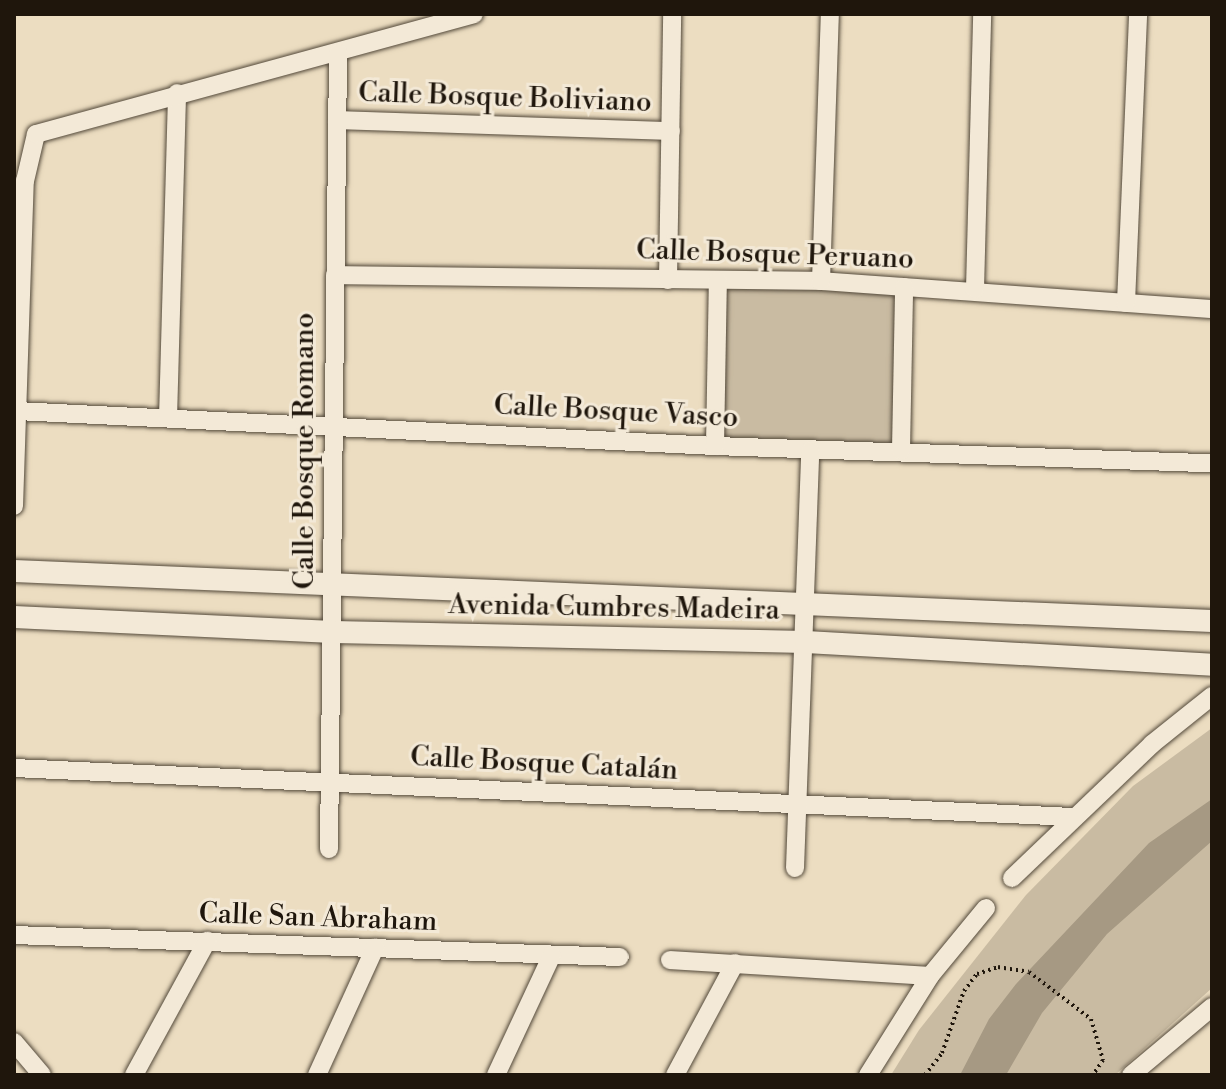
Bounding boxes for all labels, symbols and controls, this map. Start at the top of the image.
street label: Calle Bosque Boliviano [358,76,652,120]
street label: Calle Bosque Peruano [636,233,914,277]
street label: Calle Bosque Romano [288,313,322,589]
street label: Calle Bosque Vasco [493,389,739,435]
street label: Avenida Cumbres Madeira [448,588,780,628]
street label: Calle Bosque Catalán [409,740,679,788]
street label: Calle San Abraham [198,897,438,939]

